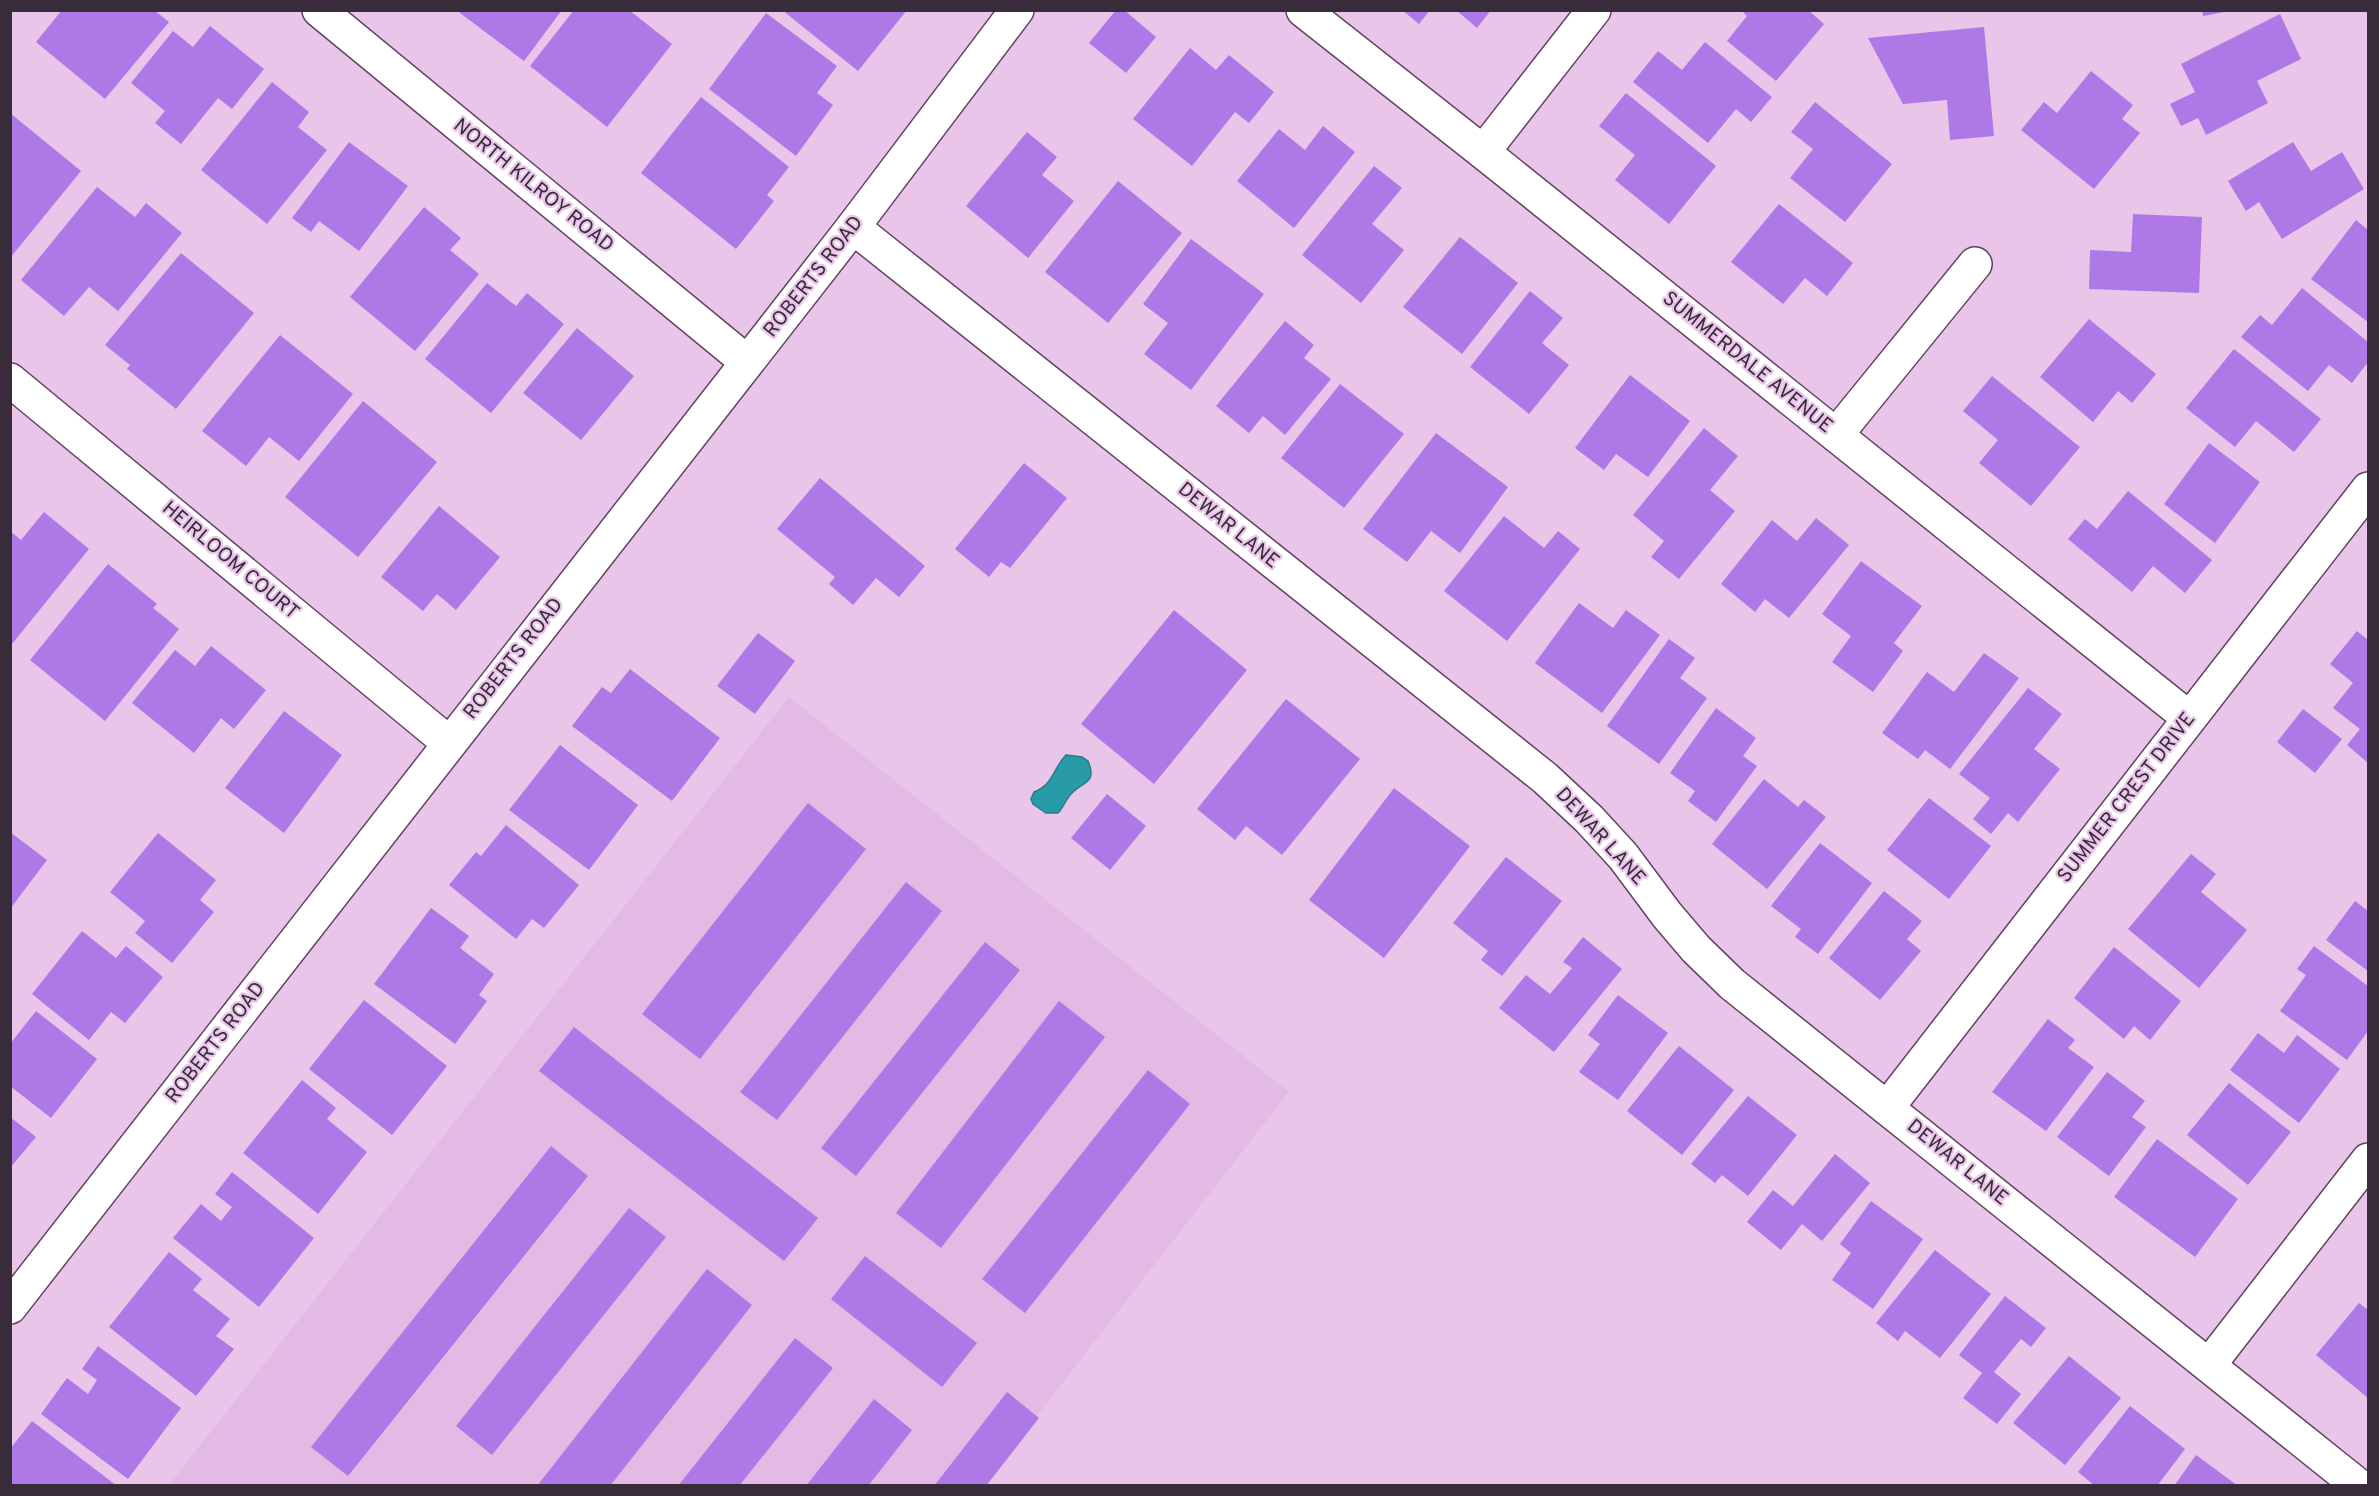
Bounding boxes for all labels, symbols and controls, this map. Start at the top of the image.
street label: NORTH KILROY ROAD [447,113,619,259]
street label: ROBERTS ROAD [758,211,870,343]
street label: SUMMERDALE AVENUE [1656,286,1838,440]
street label: DEWAR LANE [1172,477,1284,575]
street label: HEIRLOOM COURT [156,496,304,626]
street label: ROBERTS ROAD [458,593,570,725]
street label: SUMMER CREST DRIVE [2052,707,2202,889]
street label: DEWAR LANE [1549,783,1651,891]
street label: ROBERTS ROAD [160,977,272,1109]
street label: DEWAR LANE [1901,1114,2013,1212]

